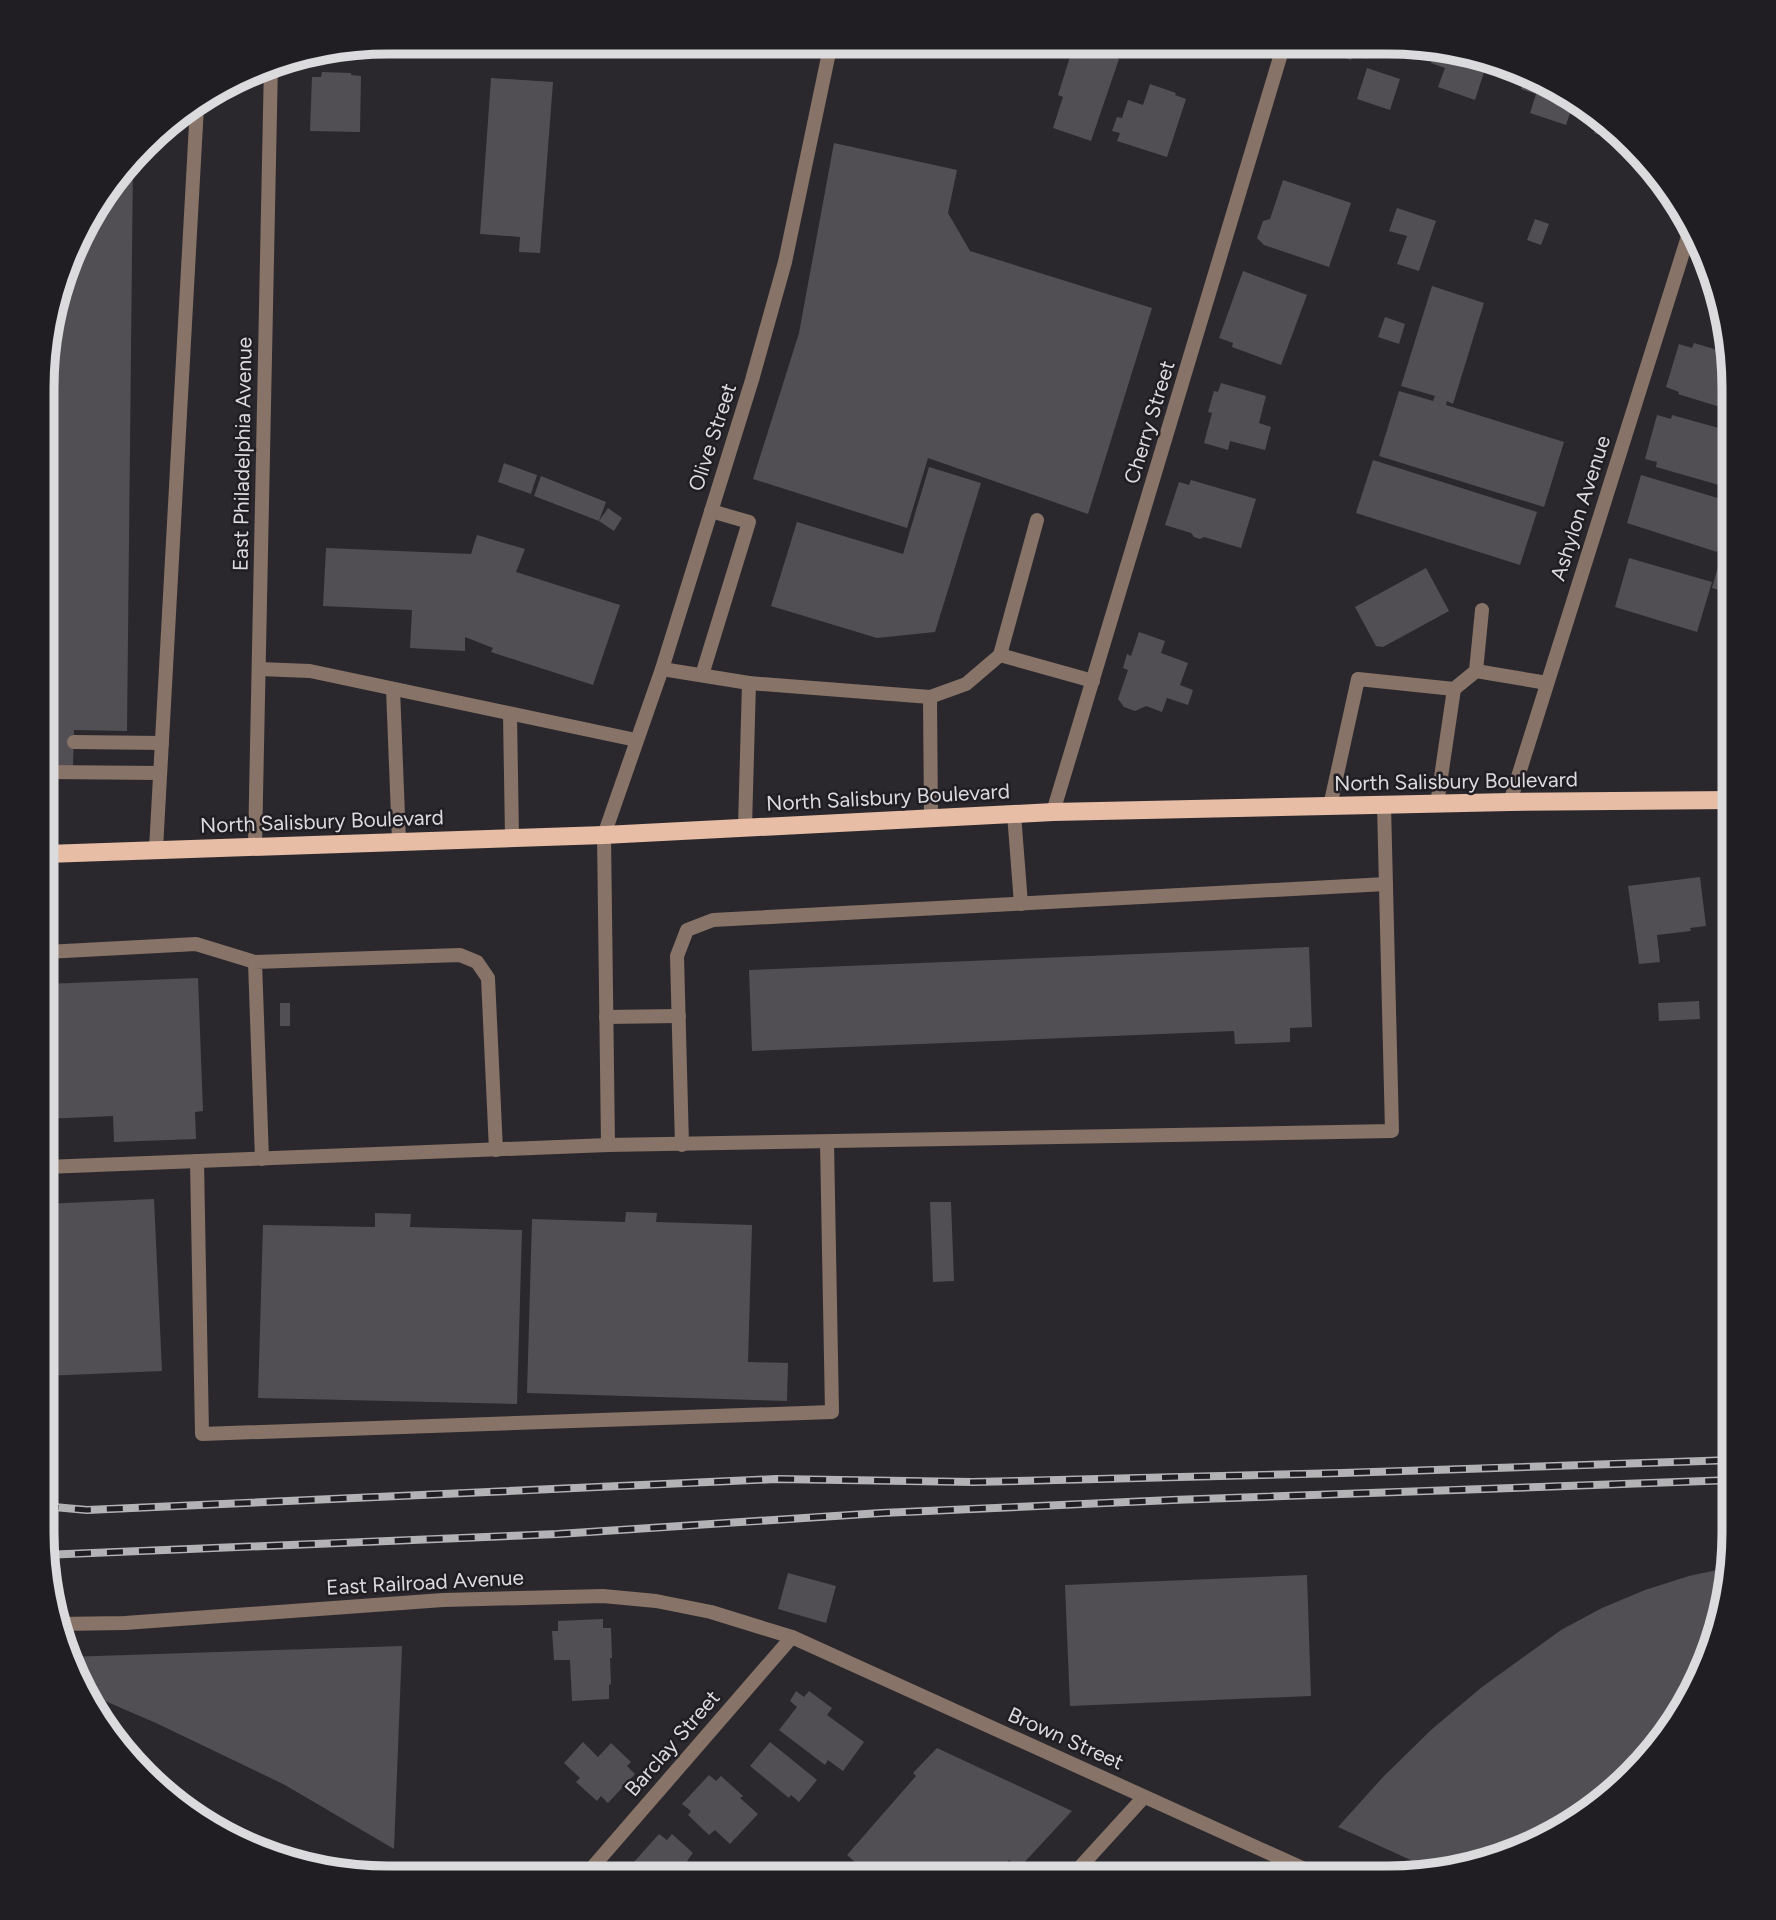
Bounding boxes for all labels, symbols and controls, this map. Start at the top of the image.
street label: East Philadelphia Avenue [227,337,257,571]
street label: Cherry Street [1118,357,1180,487]
street label: Olive Street [683,380,741,494]
street label: Ashylon Avenue [1545,432,1615,584]
street label: North Salisbury Boulevard [1334,766,1578,796]
street label: North Salisbury Boulevard [766,778,1010,816]
street label: North Salisbury Boulevard [200,804,444,838]
street label: East Railroad Avenue [326,1564,524,1600]
street label: Barclay Street [619,1685,725,1801]
street label: Brown Street [1004,1701,1128,1775]

